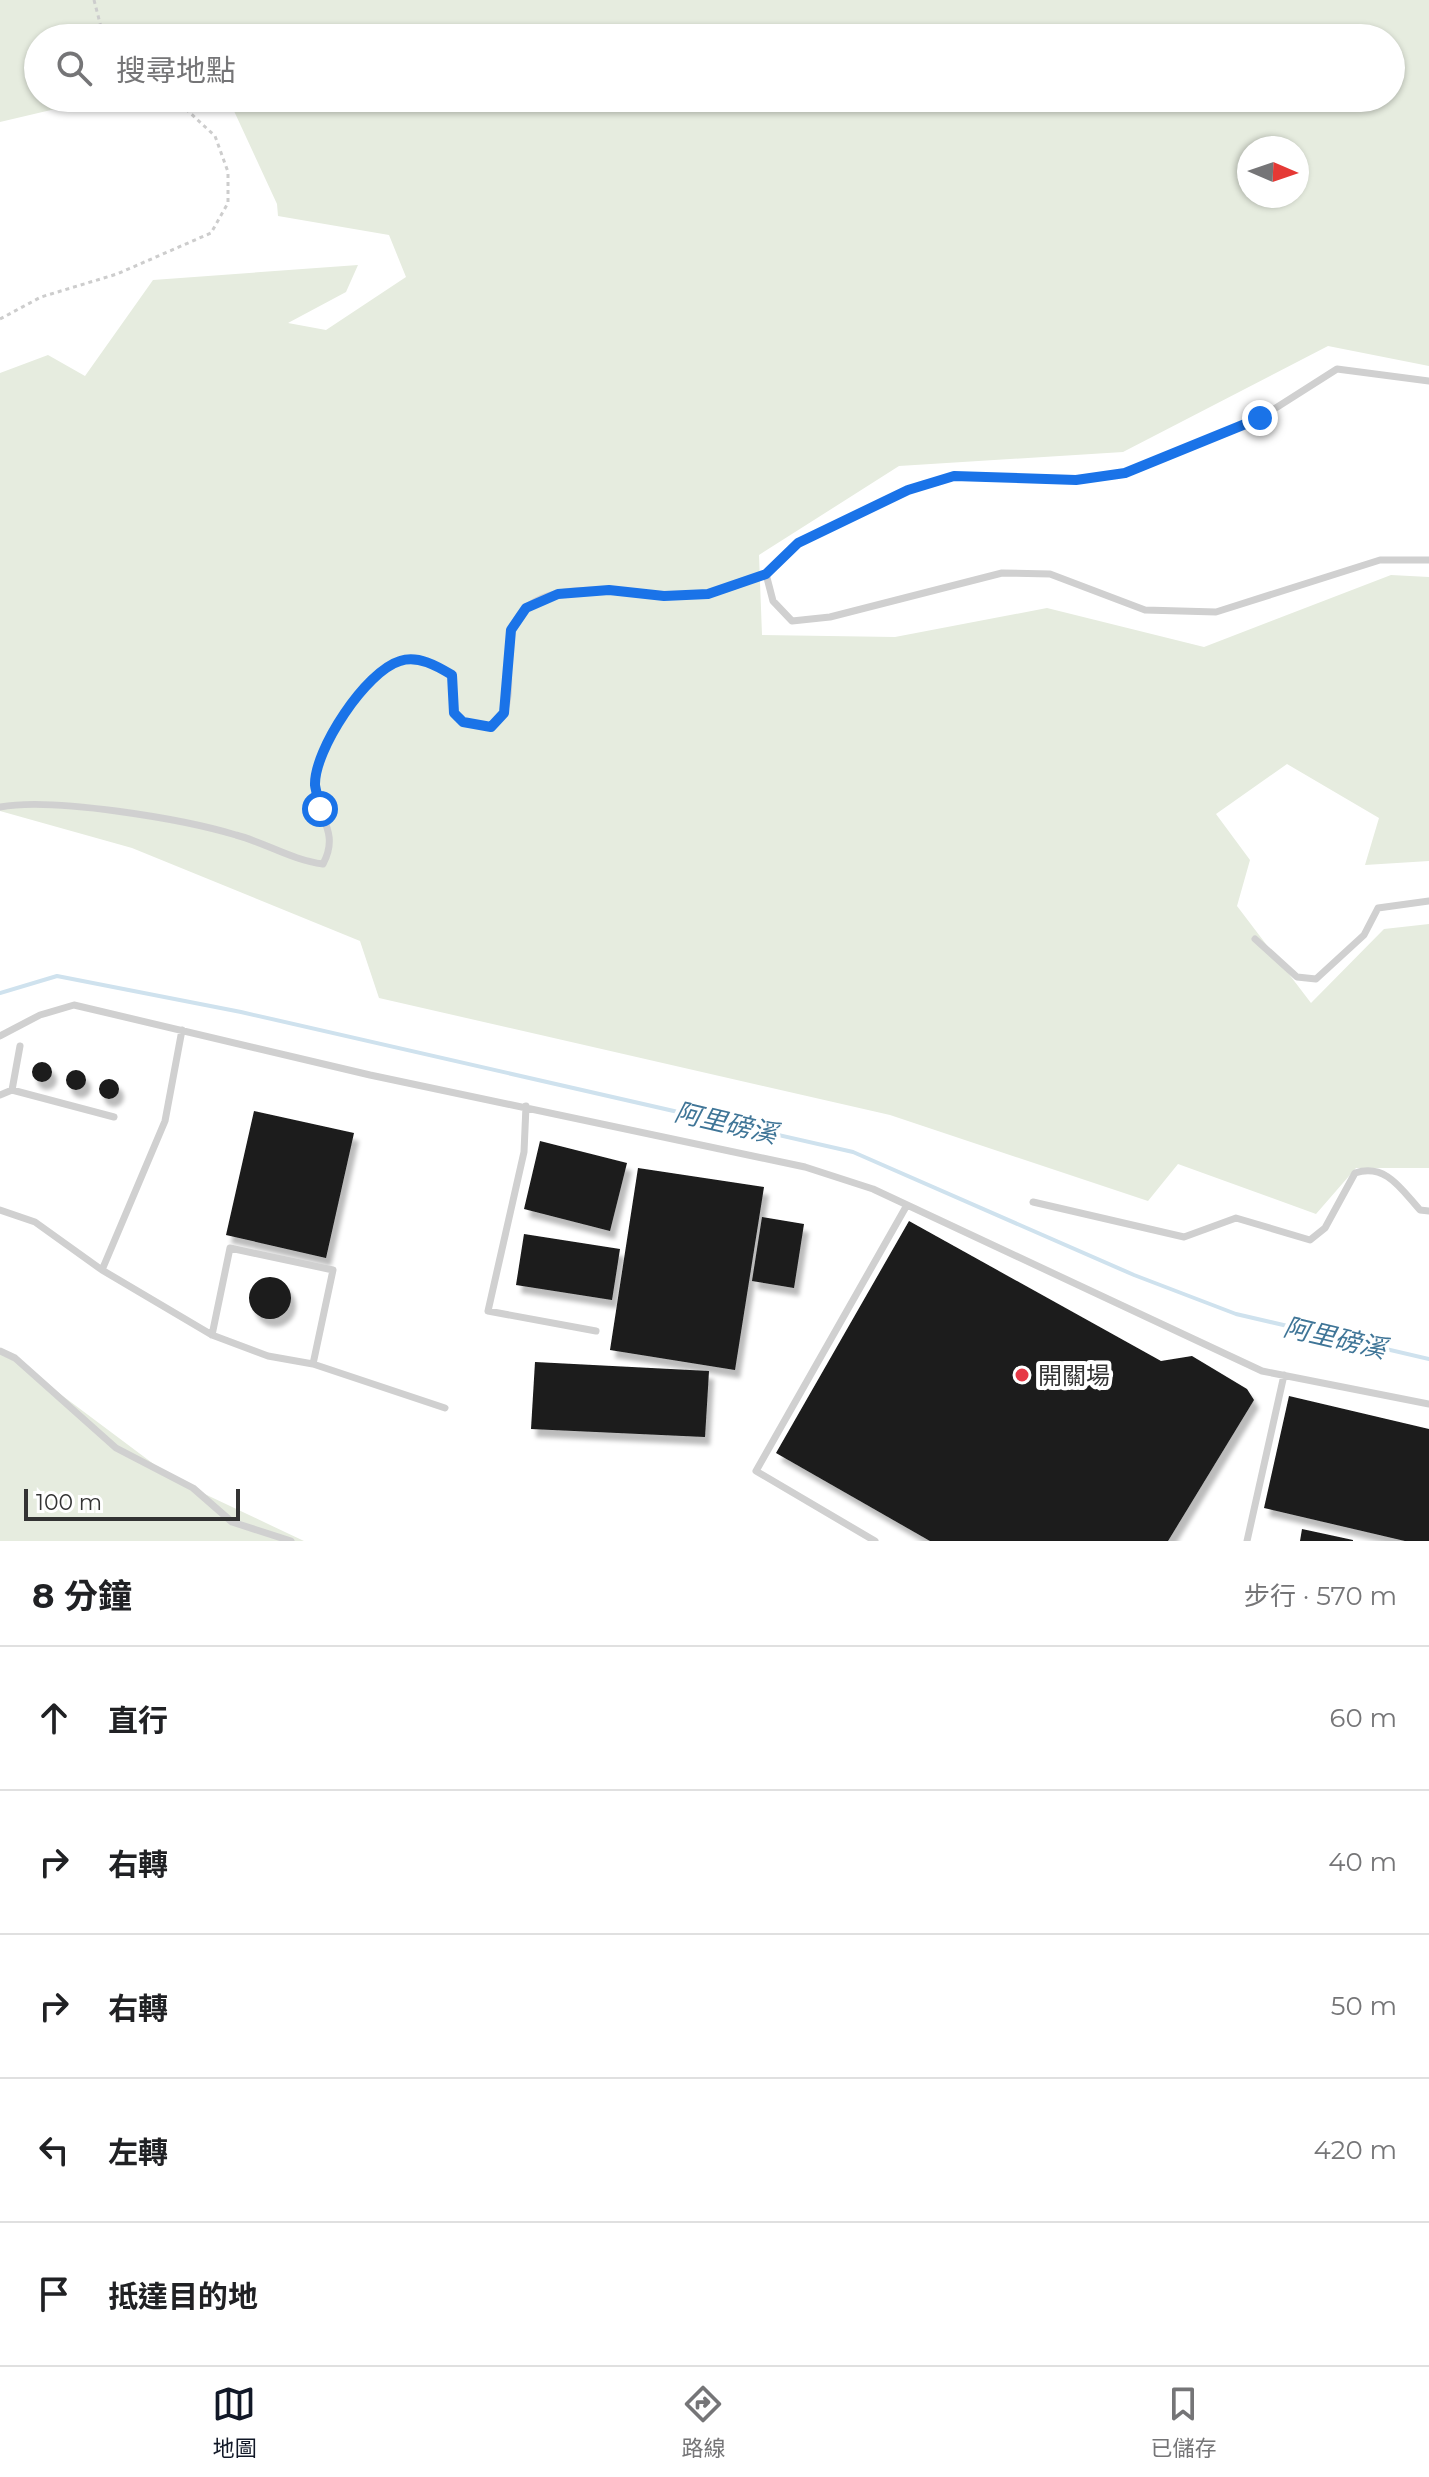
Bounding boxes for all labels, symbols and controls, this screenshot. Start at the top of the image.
search box [24,24,1405,112]
icon: search [52,46,96,90]
text: 搜尋地點 [116,52,236,89]
north arrow [1237,136,1309,208]
route end [1242,400,1278,436]
route start [302,791,338,827]
water label: 阿里磅溪 [672,1096,784,1151]
water label: 阿里磅溪 [1281,1311,1393,1366]
place label: 開關場 [1038,1361,1110,1390]
marker: 開關場 [1013,1366,1031,1384]
scale bar [24,1485,240,1521]
text: 100 m [36,1489,102,1516]
text: 8 分鐘 [32,1575,132,1617]
text: 步行 · 570 m [1244,1580,1397,1612]
icon: ahead [32,1696,76,1740]
text: 直行 [108,1702,168,1739]
text: 60 m [1330,1702,1397,1734]
icon: right [32,1840,76,1884]
text: 右轉 [108,1846,168,1883]
text: 40 m [1328,1846,1397,1878]
icon: right [32,1984,76,2028]
text: 右轉 [108,1990,168,2027]
text: 50 m [1331,1990,1397,2022]
icon: left [32,2128,76,2172]
text: 左轉 [108,2134,168,2171]
text: 420 m [1314,2134,1397,2166]
icon: arrive [32,2272,76,2316]
text: 抵達目的地 [108,2278,258,2315]
tab: 地圖 [212,2382,257,2462]
tab: 路線 [681,2382,726,2462]
tab: 已儲存 [1150,2382,1217,2462]

